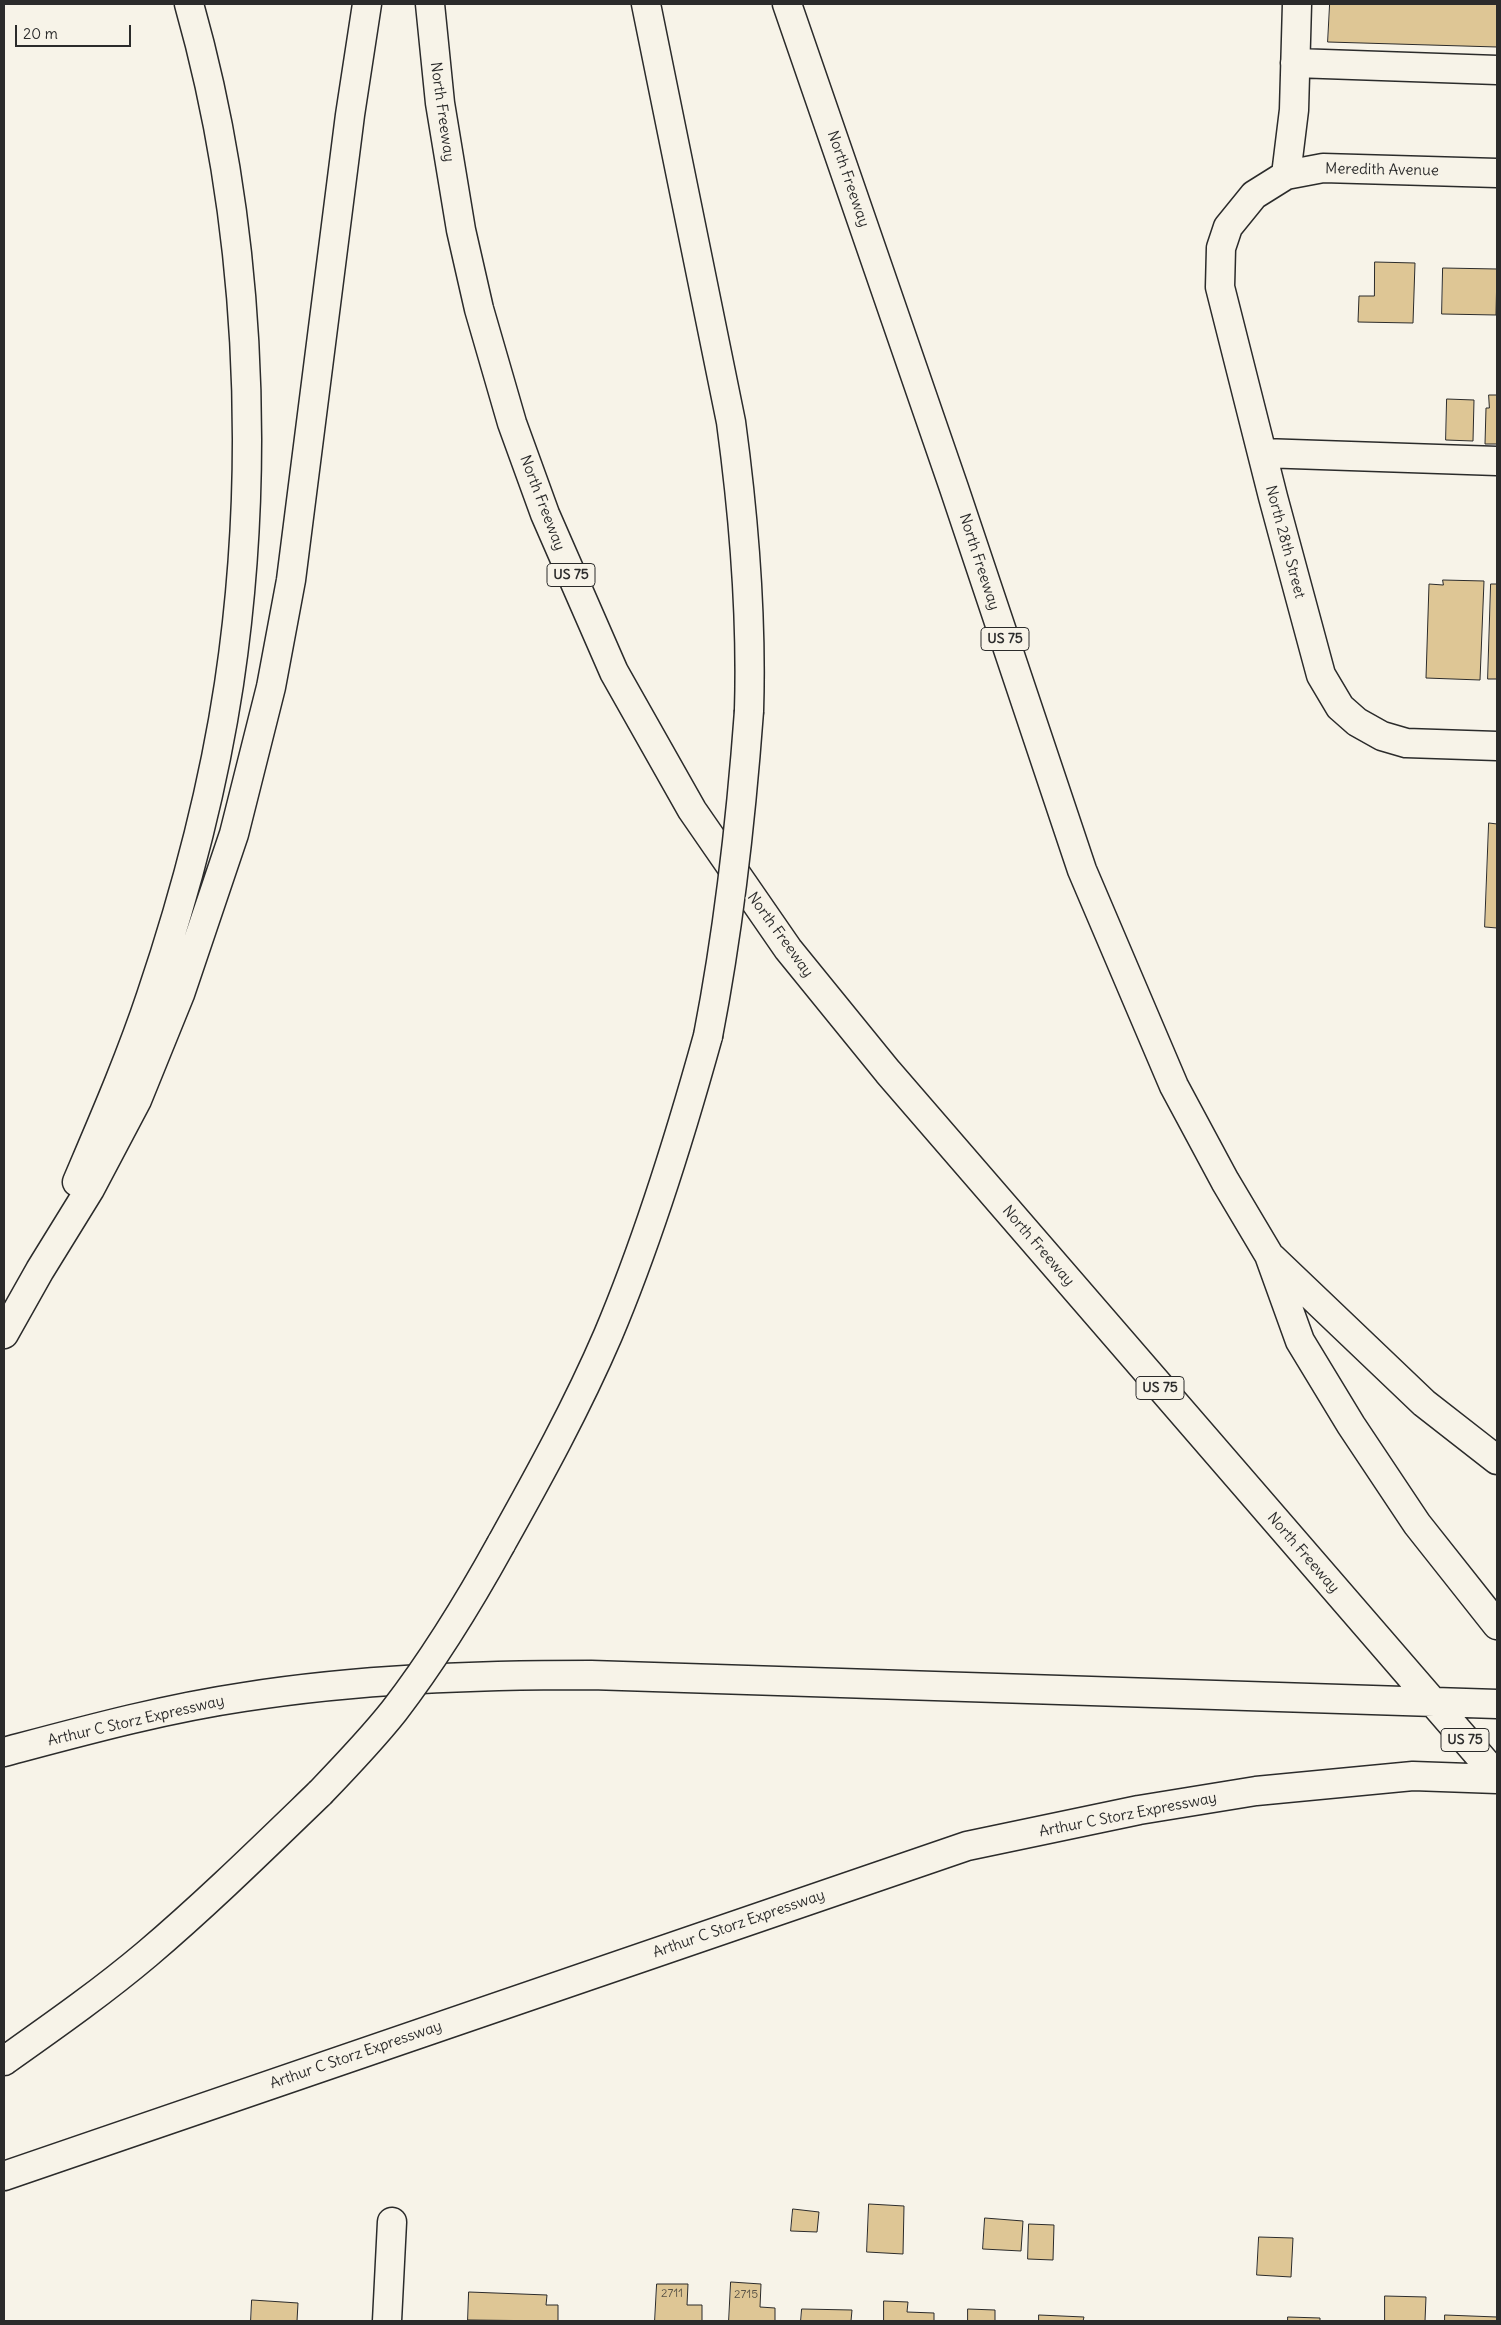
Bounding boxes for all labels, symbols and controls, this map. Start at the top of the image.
scale bar [18,15,134,47]
text: 20 m [23,24,58,43]
street label: North Freeway [426,61,458,163]
street label: North Freeway [823,129,873,229]
street label: Meredith Avenue [1325,160,1439,180]
street label: North Freeway [516,453,568,553]
street label: North 28th Street [1261,484,1309,600]
street label: North Freeway [955,511,1003,613]
road number: US 75 [547,564,595,586]
road number: US 75 [981,628,1029,650]
street label: North Freeway [743,889,817,981]
street label: North Freeway [998,1202,1078,1290]
road number: US 75 [1136,1376,1184,1400]
street label: North Freeway [1263,1509,1343,1597]
street label: Arthur C Storz Expressway [46,1692,226,1750]
road number: US 75 [1441,1728,1489,1752]
street label: Arthur C Storz Expressway [1038,1789,1218,1841]
street label: Arthur C Storz Expressway [651,1886,827,1962]
street label: Arthur C Storz Expressway [268,2017,444,2093]
house number: 2711 [661,2287,683,2301]
house number: 2715 [734,2288,758,2302]

